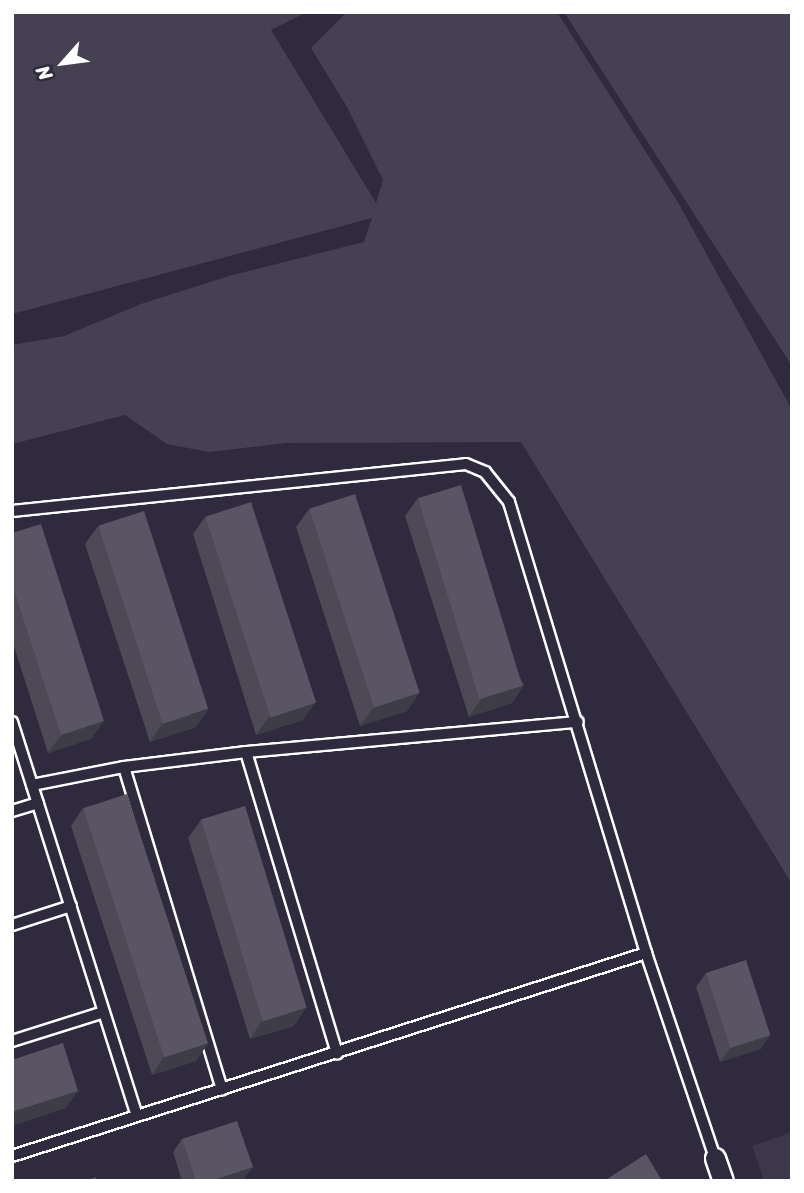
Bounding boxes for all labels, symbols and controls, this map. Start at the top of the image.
north arrow [28,28,98,98]
text: N [26,60,62,87]

